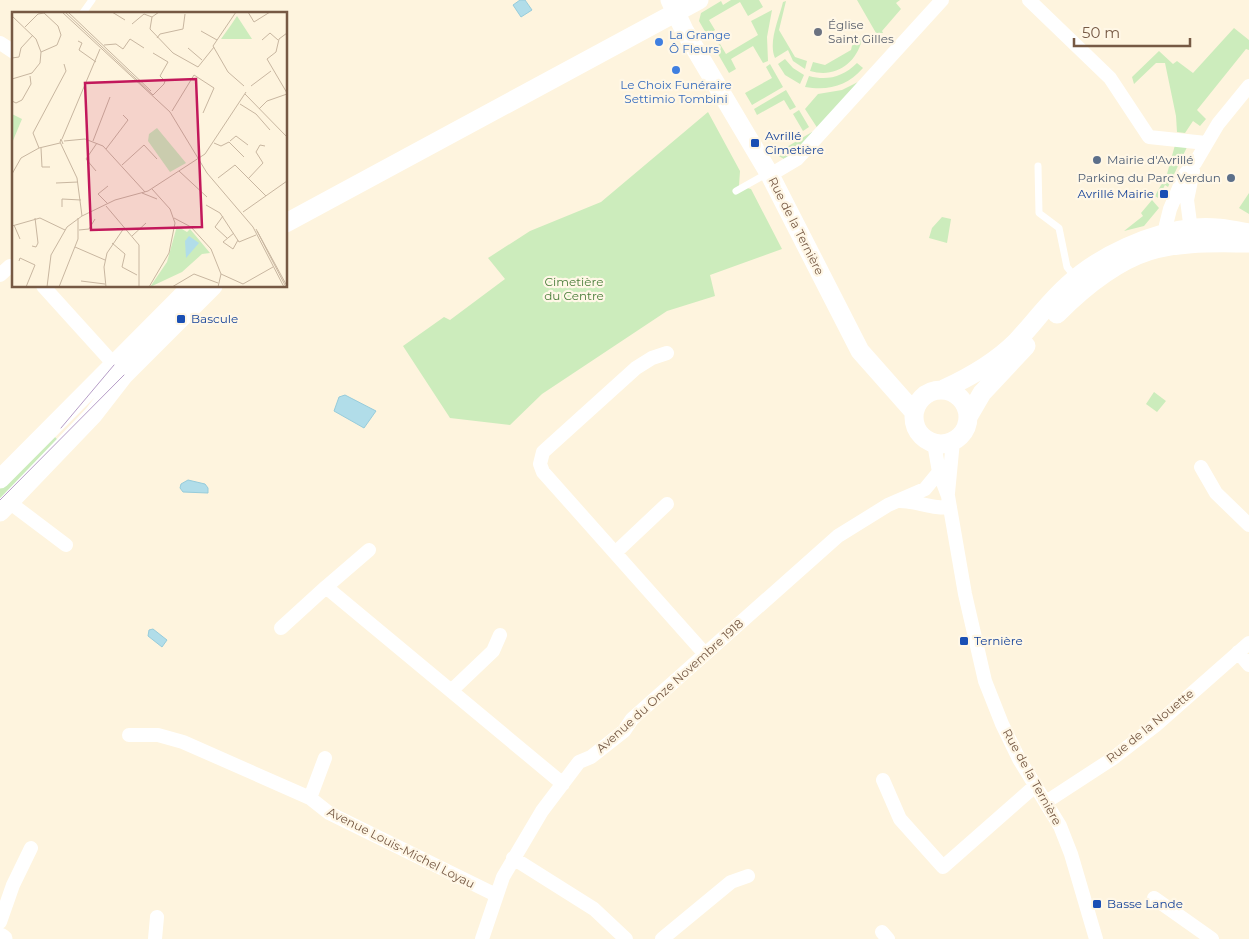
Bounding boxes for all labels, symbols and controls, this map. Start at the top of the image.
inset map [12,12,288,288]
scale bar [1074,15,1190,47]
place label: Église Saint Gilles [828,17,894,46]
text: 50 m [1082,23,1120,42]
marker: Église Saint Gilles [812,26,824,38]
place label: La Grange Ô Fleurs [669,27,731,56]
marker: La Grange Ô Fleurs [653,36,665,48]
marker: Le Choix Funéraire Settimio Tombini [670,64,682,76]
place label: Le Choix Funéraire Settimio Tombini [620,77,732,106]
place label: Avrillé Cimetière [765,128,824,157]
marker: Avrillé Cimetière [749,137,761,149]
place label: Mairie d'Avrillé [1107,152,1194,167]
marker: Mairie d'Avrillé [1091,154,1103,166]
place label: Parking du Parc Verdun [1078,170,1221,185]
marker: Parking du Parc Verdun [1225,172,1237,184]
street label: Rue de la Ternière [765,174,828,277]
place label: Avrillé Mairie [1077,186,1154,201]
marker: Avrillé Mairie [1158,188,1170,200]
park label: Cimetière du Centre [544,274,604,303]
place label: Bascule [191,311,238,326]
marker: Bascule [175,313,187,325]
street label: Avenue du Onze Novembre 1918 [593,615,747,756]
place label: Ternière [974,633,1023,648]
marker: Ternière [958,635,970,647]
street label: Rue de la Nouette [1103,686,1196,766]
street label: Rue de la Ternière [1000,726,1065,828]
street label: Avenue Louis-Michel Loyau [325,804,477,891]
place label: Basse Lande [1107,896,1183,911]
marker: Basse Lande [1091,898,1103,910]

